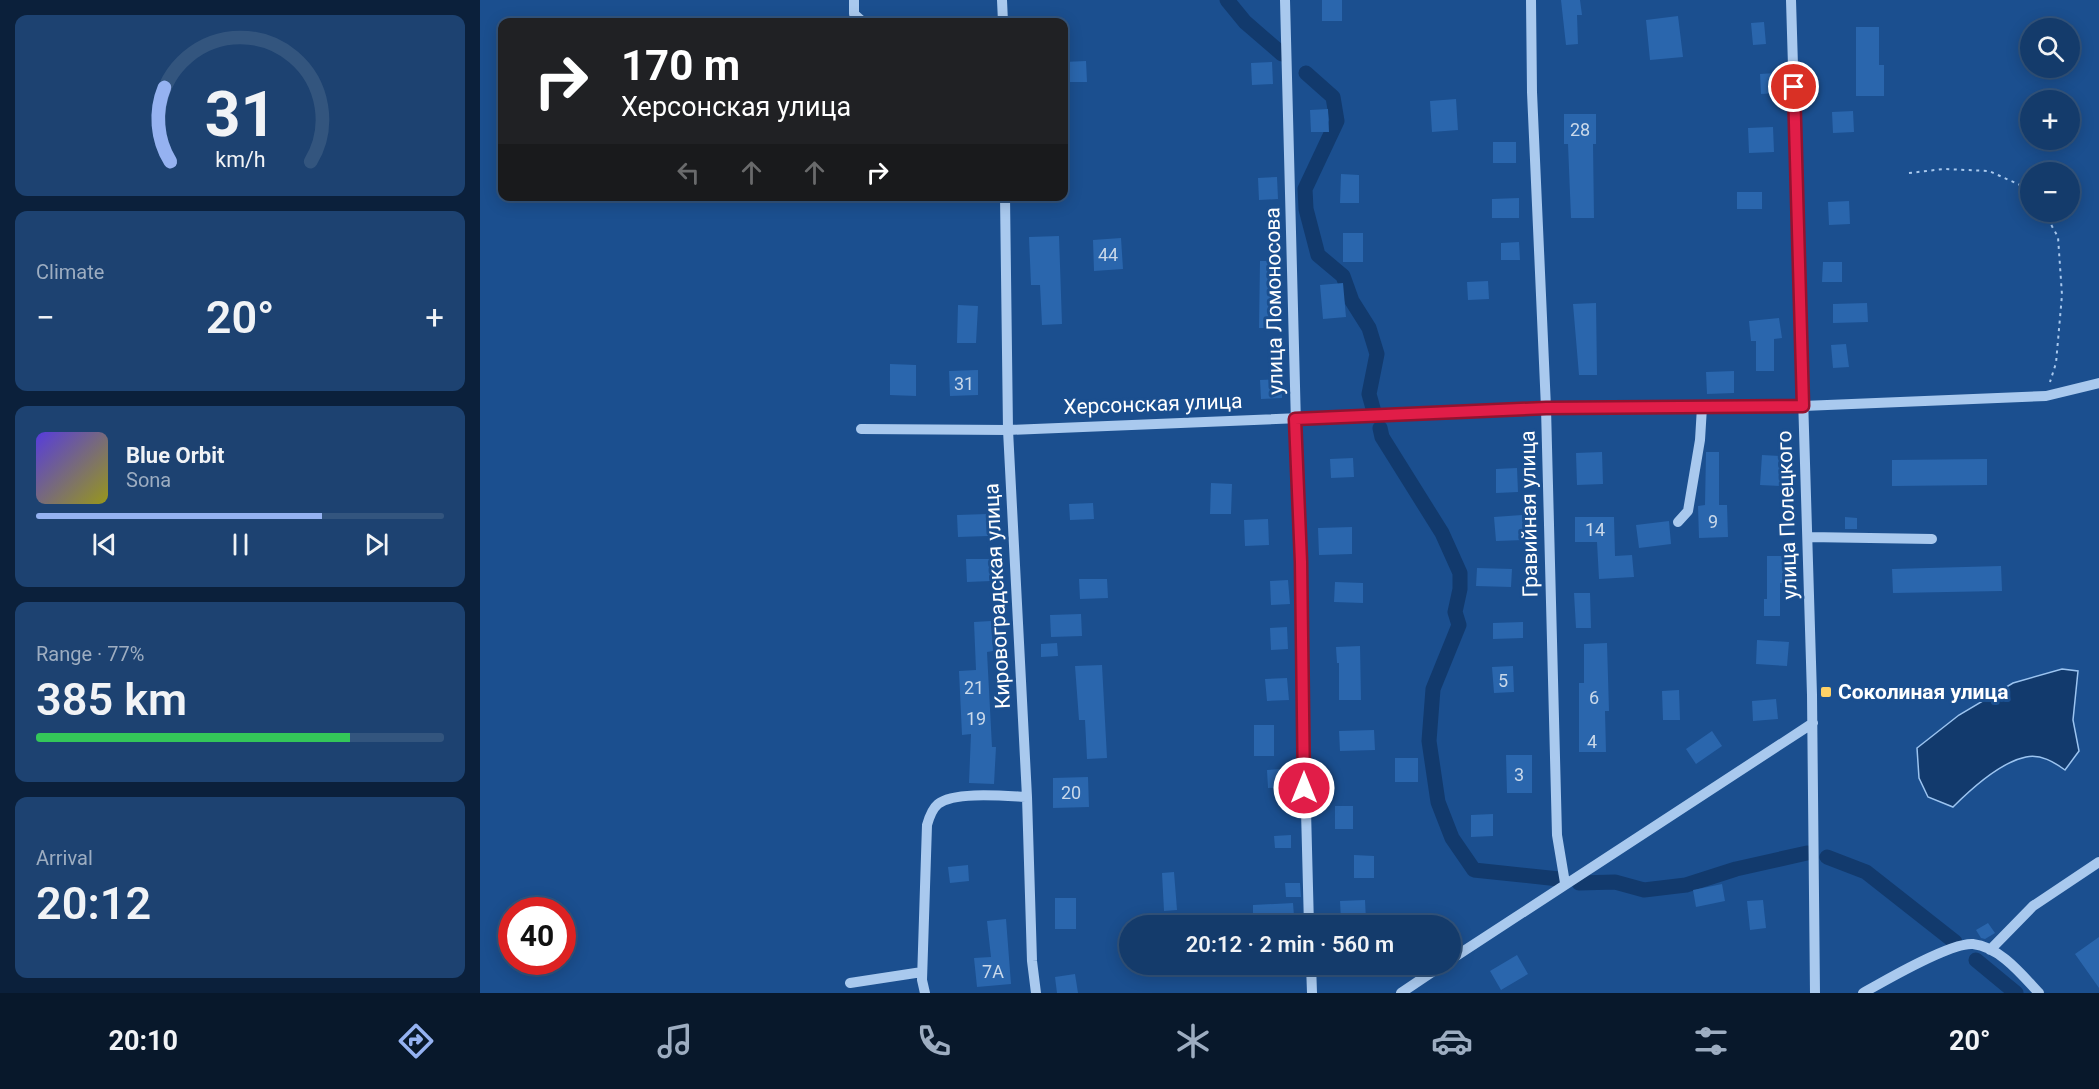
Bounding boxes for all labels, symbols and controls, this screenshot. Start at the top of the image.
map controls [2020,18,2080,222]
button: search [2020,18,2080,78]
text: 170 m [621,41,740,90]
icon: right [522,42,600,120]
pin [1768,61,1819,112]
icon: arrive [1777,70,1810,103]
text: 31 [204,78,276,151]
button: + [2020,90,2080,150]
text: Херсонская улица [621,91,851,123]
house number: 28 [1570,119,1590,140]
text: km/h [215,148,265,173]
icon: left [672,156,705,189]
icon: ahead [735,156,768,189]
icon: ahead [798,156,831,189]
icon: right [861,156,894,189]
button: − [2020,162,2080,222]
street label: улица Ломоносова [1260,207,1288,395]
house number: 44 [1098,244,1118,265]
text: Climate [36,260,104,284]
text: 20° [206,291,274,344]
text: − [36,298,55,337]
text: + [425,298,444,337]
house number: 31 [954,373,974,394]
street label: Херсонская улица [1063,389,1243,419]
street label: Гравийная улица [1516,430,1542,598]
street label: улица Полецкого [1772,430,1802,600]
text: Blue Orbit [126,443,224,468]
text: Sona [126,468,171,492]
street label: Кировоградская улица [979,483,1015,709]
house number: 9 [1708,511,1718,532]
house number: 14 [1585,519,1605,540]
icon: previous [88,528,121,561]
icon: pause [224,528,257,561]
icon: next [360,528,393,561]
text: Range · 77% [36,642,144,666]
house number: 5 [1498,670,1508,691]
text: 385 km [36,673,187,726]
house number: 21 [964,677,984,698]
place label: Соколиная улица [1838,680,2009,704]
marker: Соколиная улица [1819,685,1833,699]
house number: 6 [1589,687,1599,708]
house number: 19 [966,708,986,729]
house number: 4 [1587,731,1597,752]
position arrow [1272,756,1336,820]
house number: 3 [1514,764,1524,785]
house number: 20 [1061,782,1081,803]
text: Arrival [36,846,93,870]
text: 20:12 [36,877,151,930]
speed limit sign: 40 [498,897,576,975]
text: 20:12 · 2 min · 560 m [1186,932,1394,957]
house number: 7А [982,961,1004,982]
icon: directions [395,1020,437,1062]
icon: music [654,1020,696,1062]
icon: phone [913,1020,955,1062]
icon: climate [1172,1020,1214,1062]
icon: car [1431,1020,1473,1062]
icon: filters [1690,1020,1732,1062]
text: 20:10 [108,1025,178,1057]
text: 20° [1949,1025,1990,1057]

